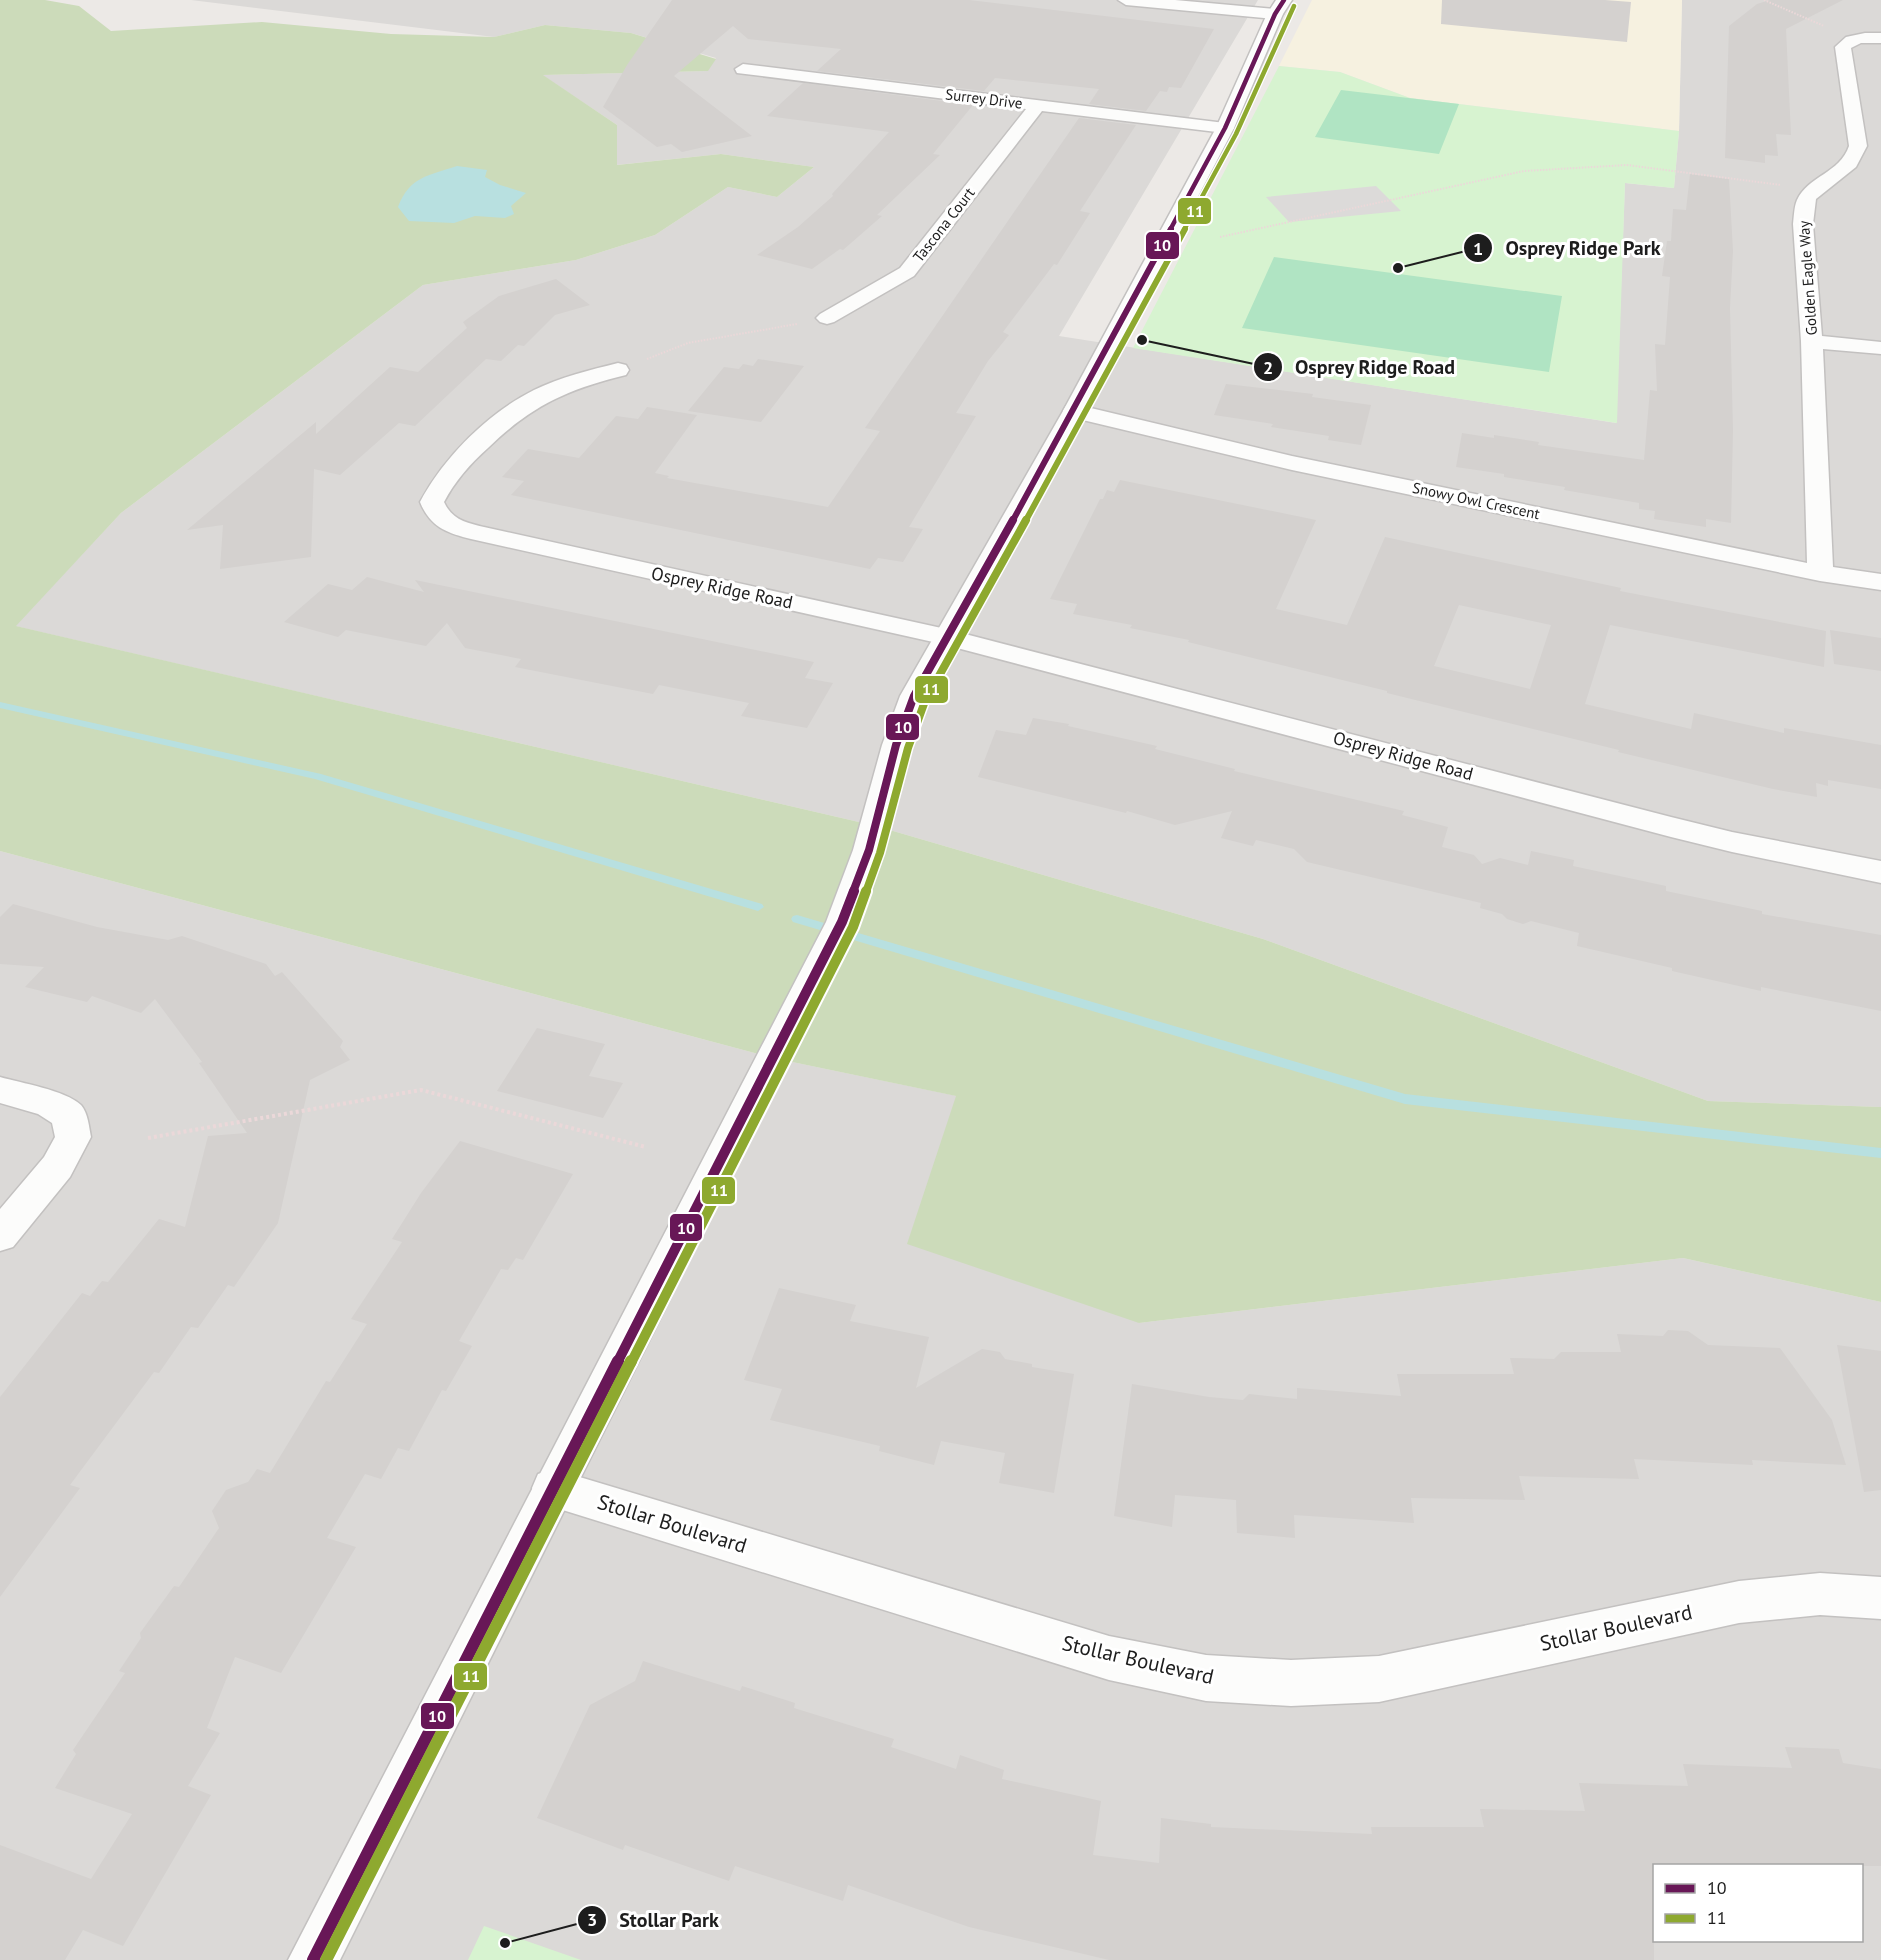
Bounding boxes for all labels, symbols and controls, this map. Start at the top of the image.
street label: Surrey Drive [944,84,1024,113]
street label: Tascona Court [909,184,979,266]
line badge: 11 [1177,197,1212,225]
text: 11 [1186,201,1204,221]
street label: Golden Eagle Way [1794,220,1821,336]
callout: Osprey Ridge Park [1463,229,1673,267]
line badge: 10 [1145,231,1180,260]
text: 10 [1153,235,1171,255]
text: Osprey Ridge Park [1505,235,1661,261]
text: 1 [1473,237,1483,260]
callout: Osprey Ridge Road [1253,348,1468,386]
text: Osprey Ridge Road [1295,354,1455,380]
text: 2 [1263,356,1273,379]
street label: Snowy Owl Crescent [1411,478,1542,523]
street label: Osprey Ridge Road [649,561,795,614]
line badge: 11 [914,675,949,704]
text: 11 [922,679,940,699]
line badge: 10 [885,713,920,741]
text: 10 [894,717,912,737]
street label: Osprey Ridge Road [1331,726,1476,785]
line badge: 11 [701,1176,736,1205]
text: 11 [710,1180,728,1200]
line badge: 10 [669,1213,703,1242]
text: 10 [677,1218,695,1238]
street label: Stollar Boulevard [594,1488,750,1559]
street label: Stollar Boulevard [1537,1598,1694,1657]
street label: Stollar Boulevard [1060,1629,1217,1690]
line badge: 11 [453,1662,488,1691]
text: 11 [462,1666,480,1686]
line badge: 10 [420,1702,455,1730]
text: 10 [428,1706,446,1726]
legend [1653,1864,1863,1942]
text: 10 [1707,1876,1727,1899]
callout: Stollar Park [577,1901,731,1939]
text: 11 [1707,1906,1727,1929]
text: Stollar Park [619,1907,719,1933]
text: 3 [587,1908,597,1931]

